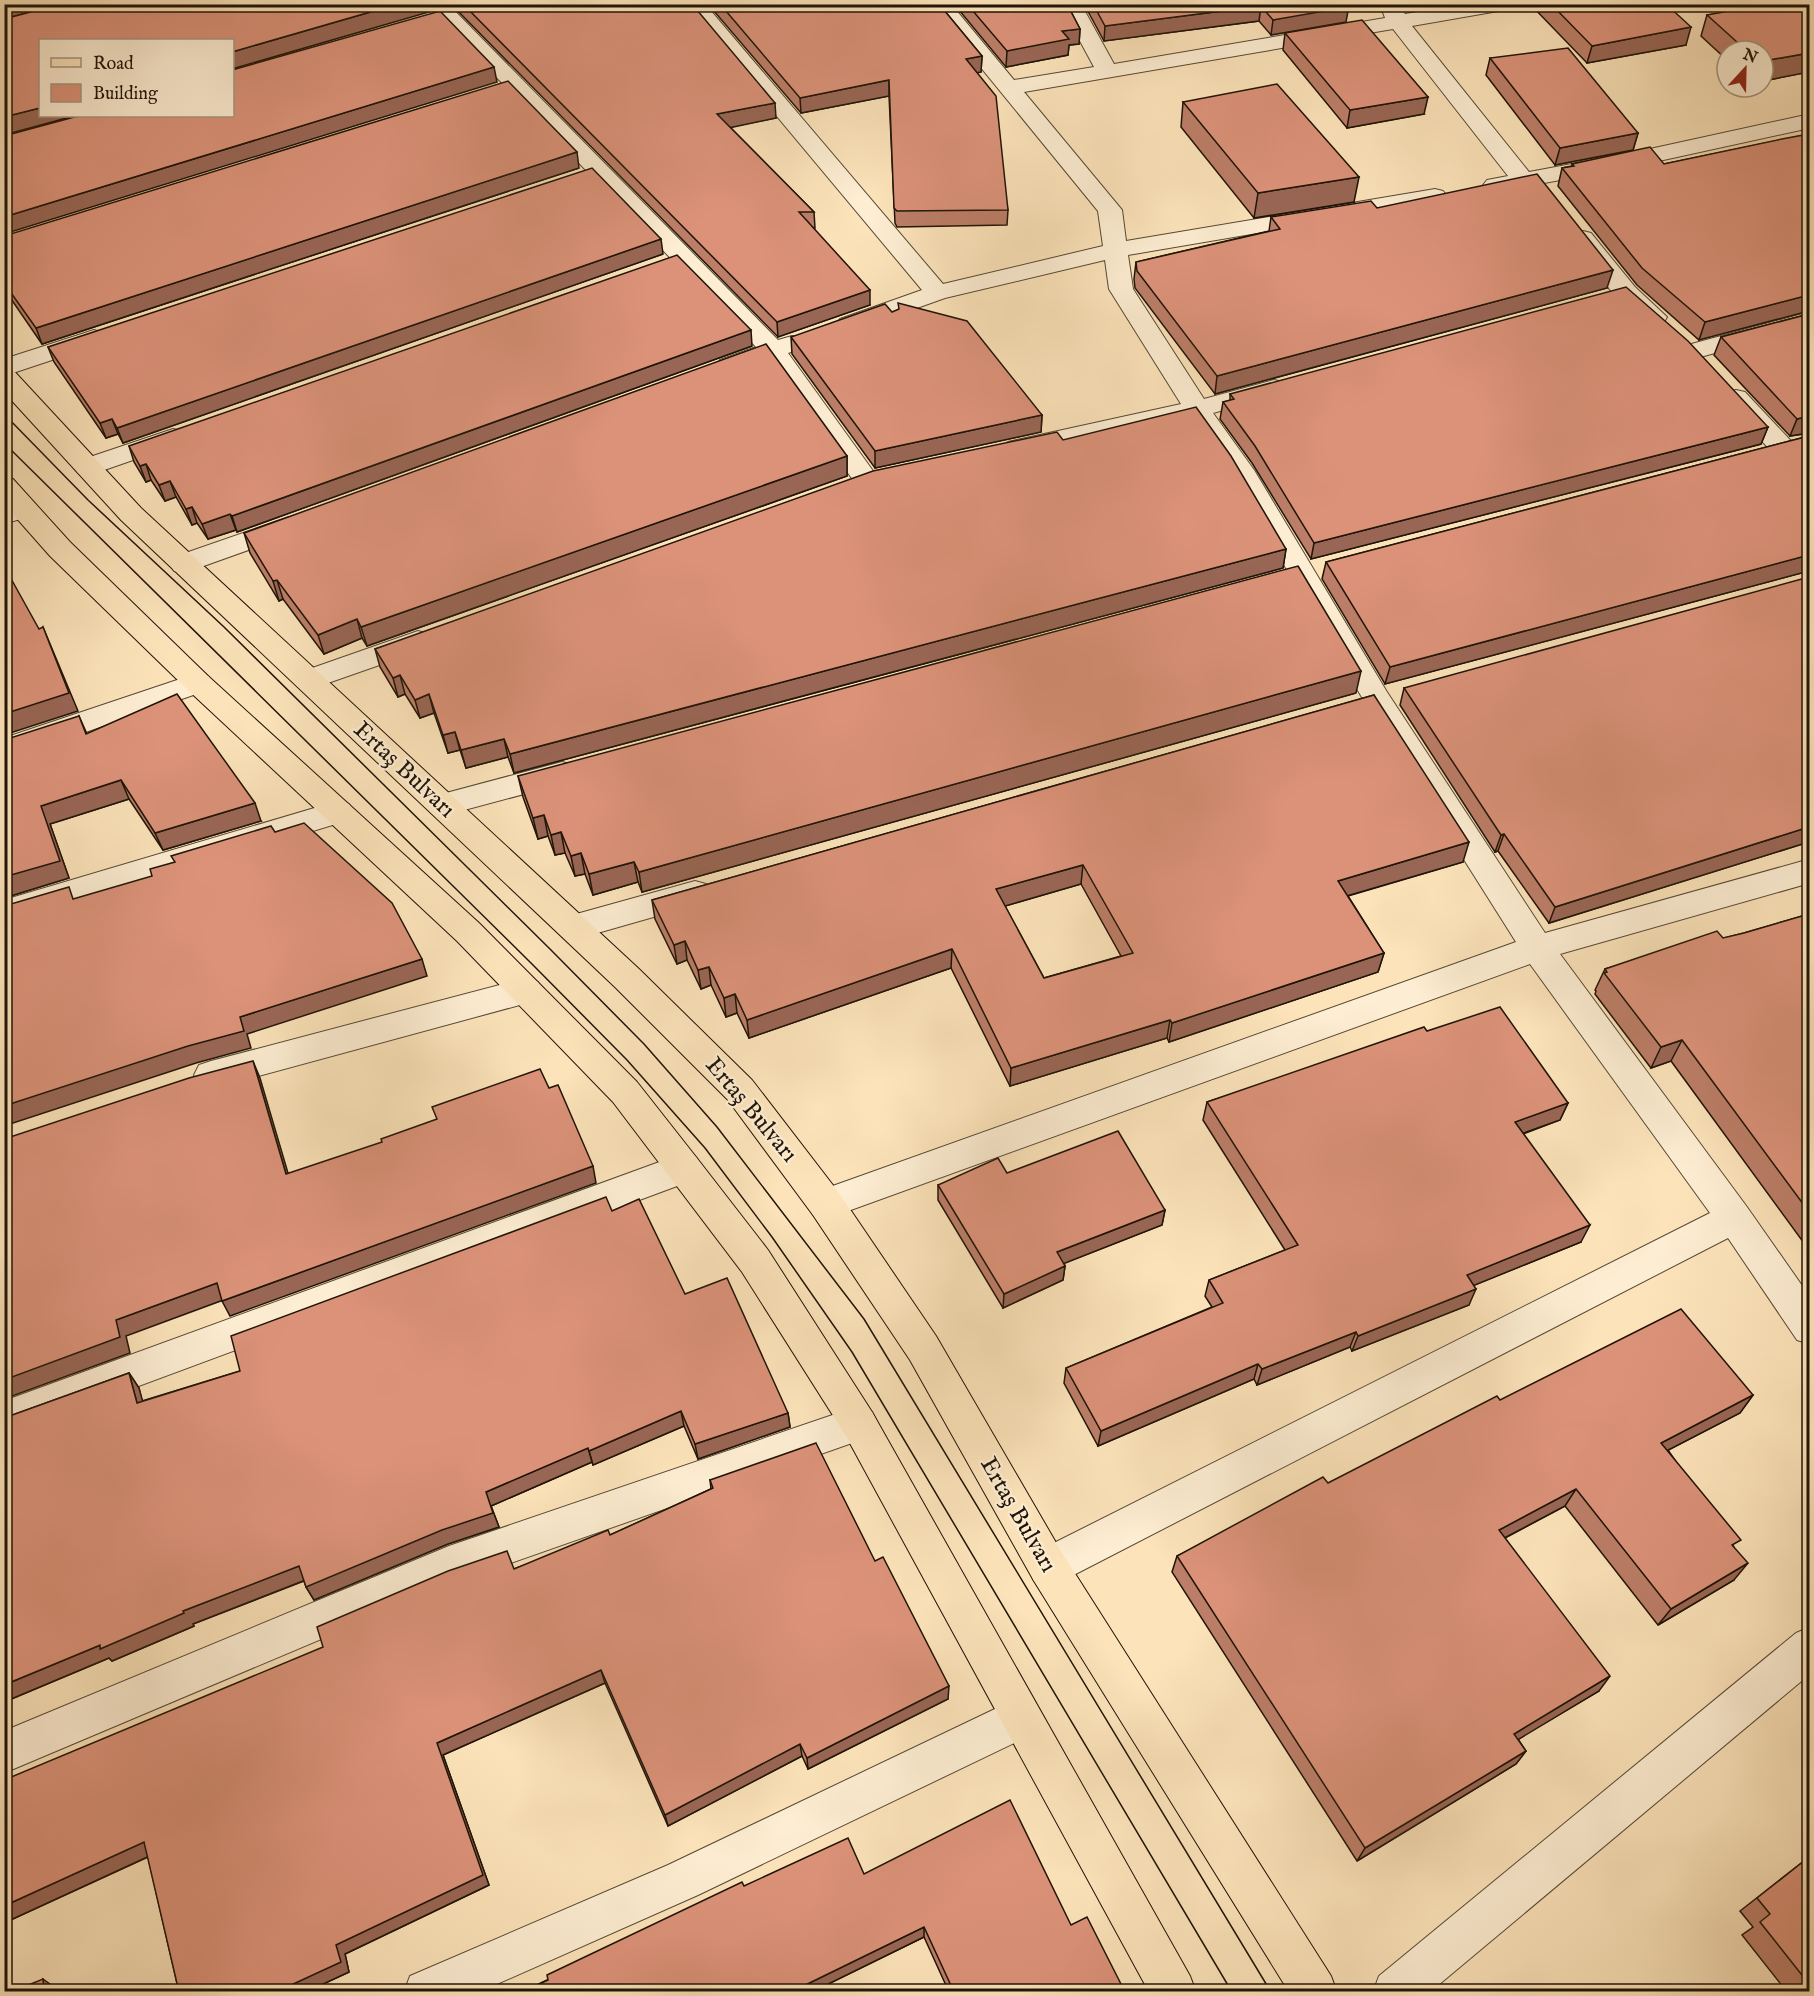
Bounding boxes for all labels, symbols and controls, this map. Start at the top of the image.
legend [39,39,234,117]
north arrow [1715,39,1775,99]
text: N [1739,45,1760,69]
text: Road [93,53,134,76]
text: Building [93,83,158,106]
street label: Ertaş Bulvarı [346,715,462,825]
street label: Ertaş Bulvarı [698,1051,804,1169]
street label: Ertaş Bulvarı [972,1452,1064,1578]

